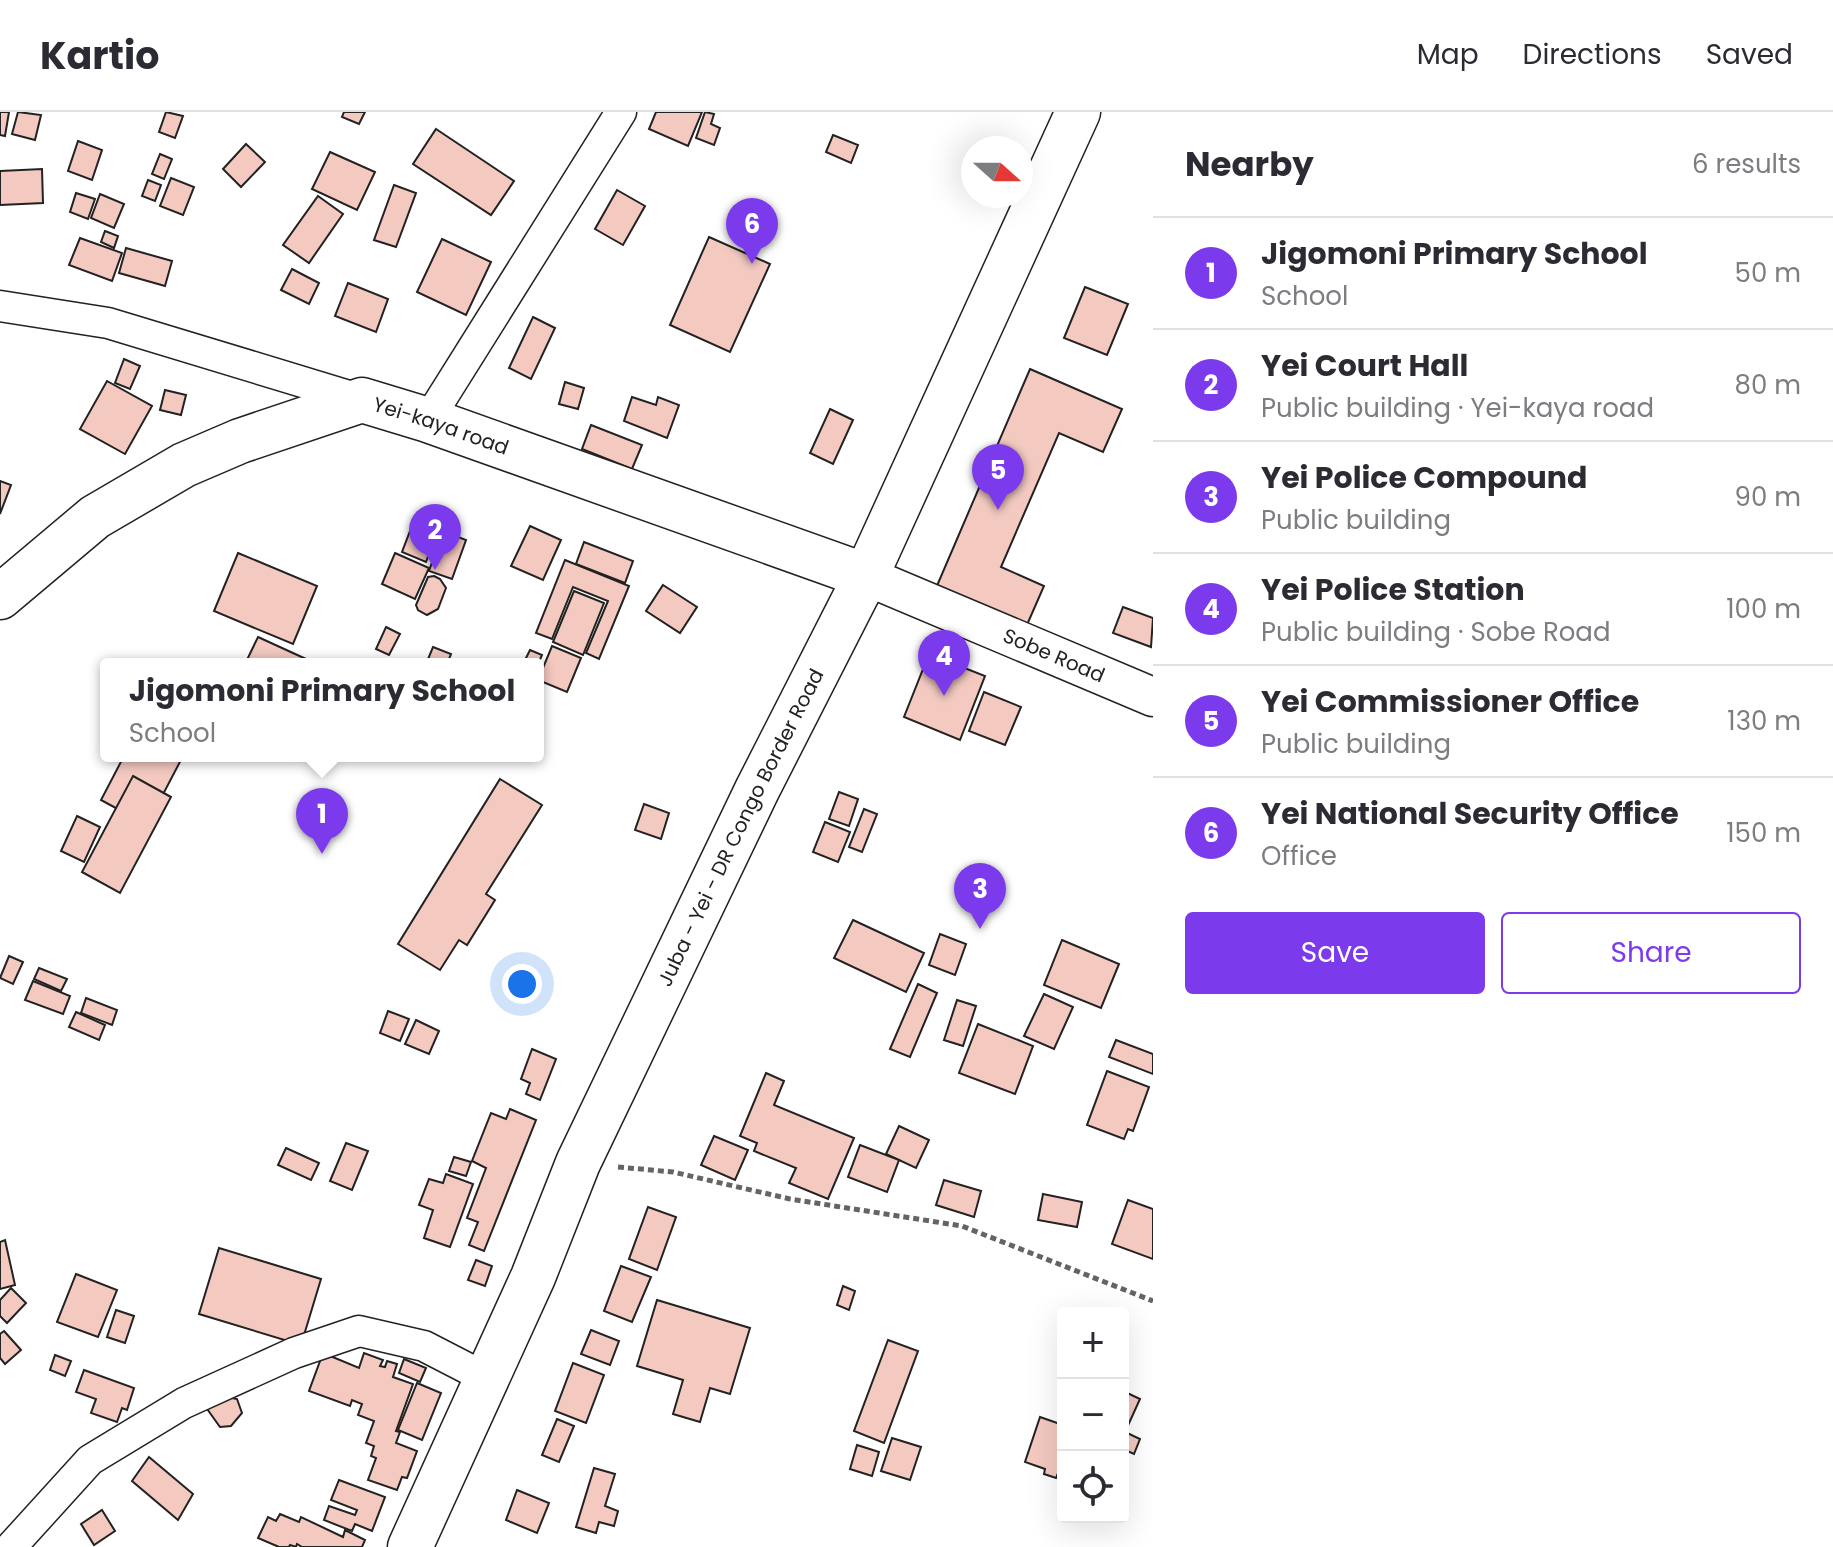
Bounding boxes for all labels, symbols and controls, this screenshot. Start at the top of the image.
text: Kartio [40,29,159,82]
text: Map [1417,35,1479,74]
text: Directions [1523,35,1662,74]
text: Saved [1706,35,1793,74]
north arrow [961,136,1033,208]
text: Nearby [1185,140,1314,188]
text: 6 results [1692,146,1801,182]
pin: 6 [726,198,778,264]
text: Jigomoni Primary School [1261,232,1648,275]
text: 1 [1206,255,1216,291]
text: 50 m [1735,255,1801,291]
text: School [1261,278,1348,314]
text: Yei Court Hall [1261,344,1468,387]
text: 2 [1204,367,1218,403]
text: 80 m [1735,367,1801,403]
street label: Yei-kaya road [370,390,513,462]
text: Public building · Yei-kaya road [1261,390,1654,426]
pin: 5 [972,444,1024,510]
text: Yei Police Compound [1261,456,1587,499]
text: 3 [1203,479,1219,515]
text: 90 m [1735,479,1801,515]
text: Public building [1261,502,1451,538]
pin: 2 [409,504,461,570]
text: Yei Police Station [1261,568,1525,611]
text: 4 [1202,591,1220,627]
text: 100 m [1726,591,1801,627]
text: Public building · Sobe Road [1261,614,1611,650]
street label: Sobe Road [999,621,1109,689]
pin: 4 [918,630,970,696]
popup [100,658,544,762]
street label: Juba - Yei - DR Congo Border Road [651,664,830,991]
text: Jigomoni Primary School [129,669,515,712]
text: Yei Commissioner Office [1261,680,1639,723]
text: 5 [1203,703,1219,739]
text: 130 m [1727,703,1801,739]
text: School [129,715,216,751]
text: Public building [1261,726,1451,762]
pin: 1 [296,788,348,854]
text: Yei National Security Office [1261,792,1679,835]
text: 6 [1203,815,1219,851]
text: 150 m [1726,815,1801,851]
text: Office [1261,838,1337,874]
pin: 3 [954,863,1006,929]
button: Save [1185,912,1485,994]
button: Share [1501,912,1801,994]
your location [502,964,542,1004]
map controls [1057,1307,1129,1523]
button: + [1057,1307,1129,1379]
button: − [1057,1379,1129,1451]
button: locate [1057,1451,1129,1523]

